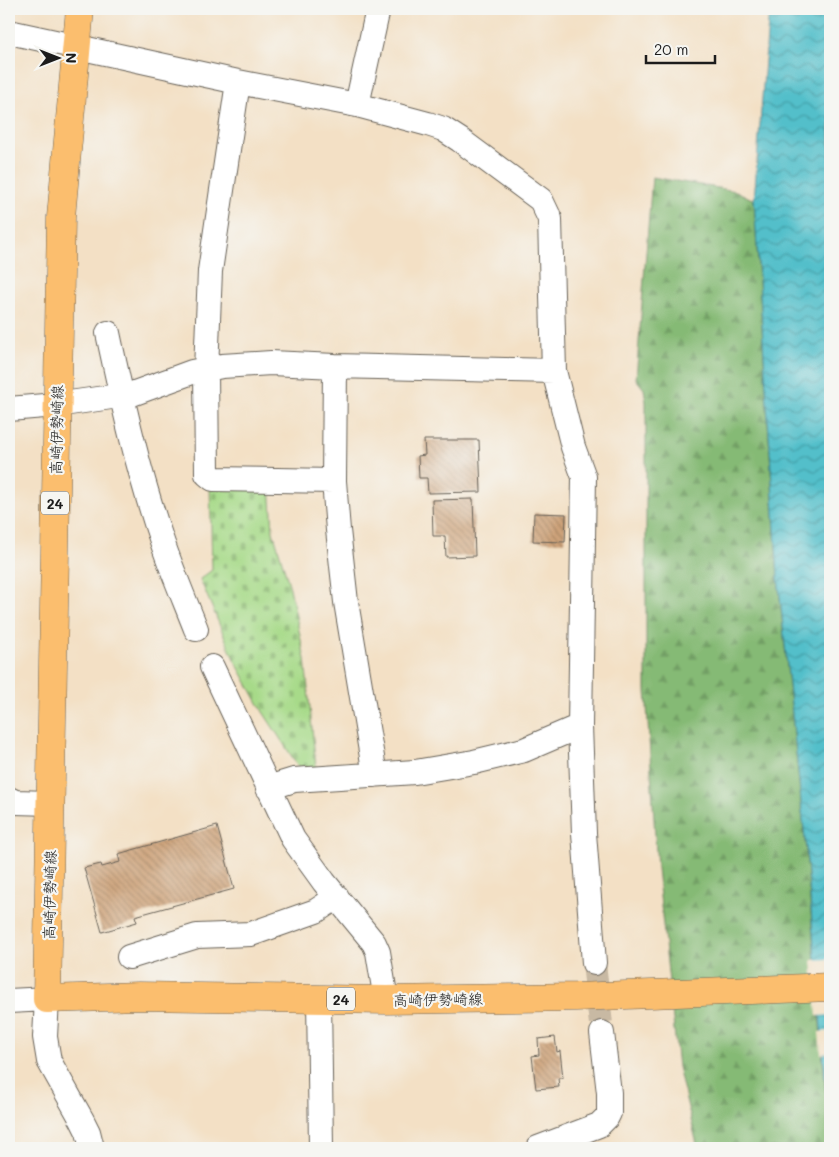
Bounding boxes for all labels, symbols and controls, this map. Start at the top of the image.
north arrow [32,32,82,82]
scale bar [646,32,715,64]
text: 20 m [654,39,688,59]
text: N [62,53,81,63]
street label: 高崎伊勢崎線 [45,385,67,475]
road number: 24 [41,492,69,514]
street label: 高崎伊勢崎線 [38,850,60,940]
road number: 24 [327,988,355,1011]
street label: 高崎伊勢崎線 [393,988,483,1010]

